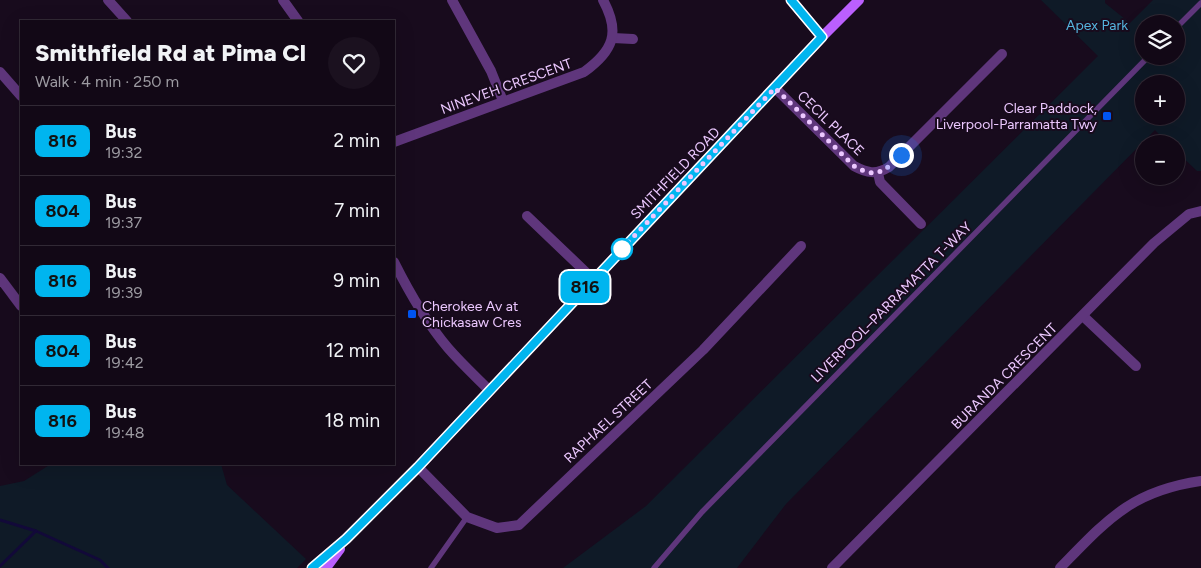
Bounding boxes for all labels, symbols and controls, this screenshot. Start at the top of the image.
map controls [1135,15,1185,185]
button: layers [1135,15,1185,65]
park label: Apex Park [1066,17,1128,34]
button: heart [328,37,380,89]
text: Smithfield Rd at Pima Cl [35,38,306,67]
street label: NINEVEH CRESCENT [438,55,574,118]
text: Walk · 4 min · 250 m [35,72,179,91]
button: + [1135,75,1185,125]
street label: CECIL PLACE [794,87,867,159]
place label: Clear Paddock, Liverpool-Parramatta Twy [936,100,1098,133]
marker: Clear Paddock, Liverpool-Parramatta Twy [1101,110,1113,122]
text: Bus [105,120,136,143]
street label: SMITHFIELD ROAD [627,124,724,223]
text: 2 min [334,129,380,152]
text: 816 [48,130,77,152]
button: − [1135,135,1185,185]
text: 19:32 [105,143,142,162]
your location [889,143,914,168]
text: Bus [105,190,136,213]
text: 7 min [334,199,380,222]
text: 804 [45,200,80,222]
text: 19:37 [105,213,142,232]
street label: LIVERPOOL–PARRAMATTA T-WAY [808,218,976,386]
unlabelled marker [611,238,633,260]
text: Bus [105,260,136,283]
text: 9 min [333,269,380,292]
text: 816 [48,270,77,292]
line badge: 816 [556,271,614,303]
text: 816 [570,276,600,298]
text: 19:39 [105,283,142,302]
place label: Cherokee Av at Chickasaw Cres [422,298,522,331]
marker: Cherokee Av at Chickasaw Cres [406,308,418,320]
street label: BURANDA CRESCENT [948,320,1061,433]
text: Bus [105,330,136,353]
text: 12 min [326,339,380,362]
text: 804 [45,340,80,362]
text: 19:42 [105,353,144,372]
street label: RAPHAEL STREET [561,376,656,467]
text: Bus [105,400,136,423]
text: 18 min [325,409,380,432]
text: 816 [48,410,77,432]
text: 19:48 [105,423,144,442]

